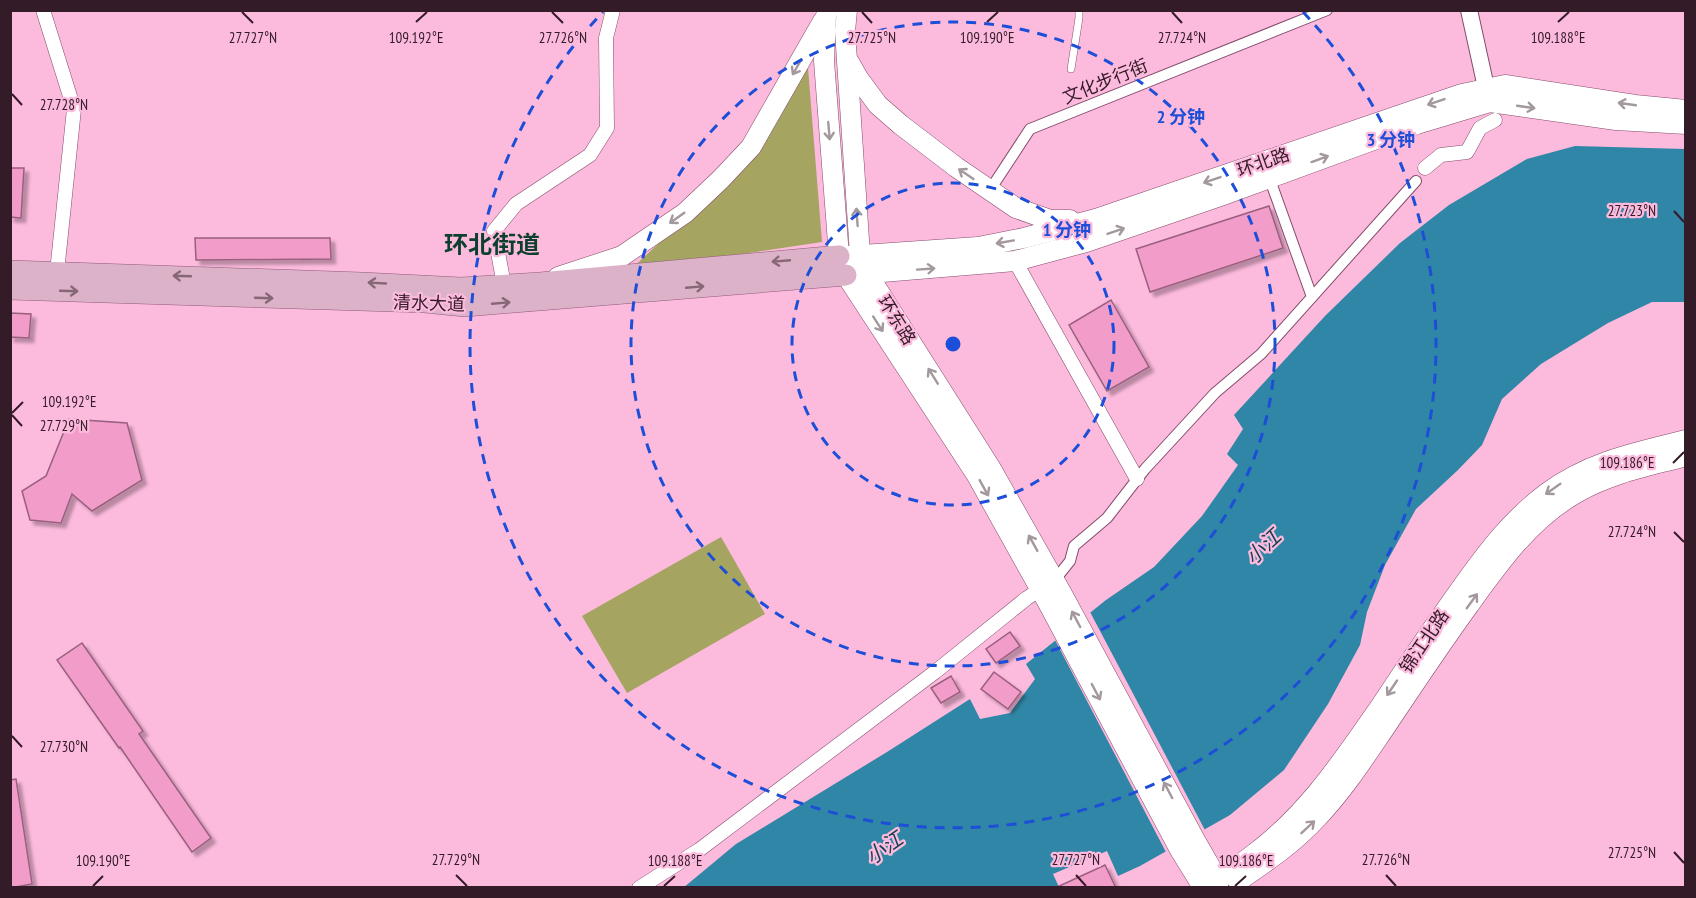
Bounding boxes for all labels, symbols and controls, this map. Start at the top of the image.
text: 27.727°N [229,28,277,47]
text: 109.192°E [389,28,443,47]
text: 27.726°N [539,28,587,47]
text: 27.725°N [848,28,896,47]
text: 109.190°E [960,28,1014,47]
text: 27.724°N [1158,28,1206,47]
text: 109.188°E [1531,28,1585,47]
street label: 文化步行街 [1059,53,1151,109]
one-way arrow [791,58,803,75]
text: 27.728°N [40,95,88,114]
one-way arrow [1427,98,1446,109]
one-way arrow [1618,99,1638,110]
one-way arrow [1516,102,1535,113]
text: 2 分钟 [1157,105,1205,128]
one-way arrow [824,121,835,141]
text: 3 分钟 [1367,128,1415,151]
street label: 环北路 [1234,142,1292,182]
one-way arrow [1310,153,1329,164]
one-way arrow [959,168,975,180]
one-way arrow [1203,175,1222,186]
text: 27.723°N [1608,201,1656,220]
one-way arrow [851,207,862,227]
one-way arrow [669,212,686,224]
text: 1 分钟 [1043,218,1091,241]
one-way arrow [1106,225,1125,236]
district label: 环北街道 [444,229,540,260]
one-way arrow [996,236,1016,247]
one-way arrow [771,256,791,267]
one-way arrow [915,263,935,274]
one-way arrow [173,271,193,282]
one-way arrow [368,278,388,289]
one-way arrow [684,281,704,292]
one-way arrow [58,286,78,297]
street label: 清水大道 [393,290,465,316]
street label: 环东路 [873,291,921,349]
one-way arrow [253,292,273,304]
one-way arrow [490,297,510,308]
one-way arrow [873,315,885,332]
centre of rings [943,334,963,354]
one-way arrow [926,368,938,385]
text: 109.192°E [42,392,96,411]
text: 27.729°N [40,416,88,435]
text: 109.186°E [1600,453,1654,472]
one-way arrow [978,479,990,496]
one-way arrow [1545,483,1562,495]
water label: 小江 [1240,522,1288,570]
text: 27.724°N [1608,522,1656,541]
one-way arrow [1027,535,1039,552]
one-way arrow [1466,594,1478,610]
street label: 锦江北路 [1394,605,1454,677]
one-way arrow [1070,611,1082,628]
one-way arrow [1386,680,1398,696]
one-way arrow [1091,682,1102,700]
text: 27.730°N [40,737,88,756]
one-way arrow [1162,782,1173,800]
one-way arrow [1301,820,1316,834]
water label: 小江 [860,825,909,870]
text: 27.725°N [1608,843,1656,862]
text: 27.729°N [432,850,480,869]
text: 27.727°N [1052,850,1100,869]
text: 27.726°N [1362,850,1410,869]
text: 109.190°E [76,851,130,870]
text: 109.188°E [648,851,702,870]
text: 109.186°E [1219,851,1273,870]

